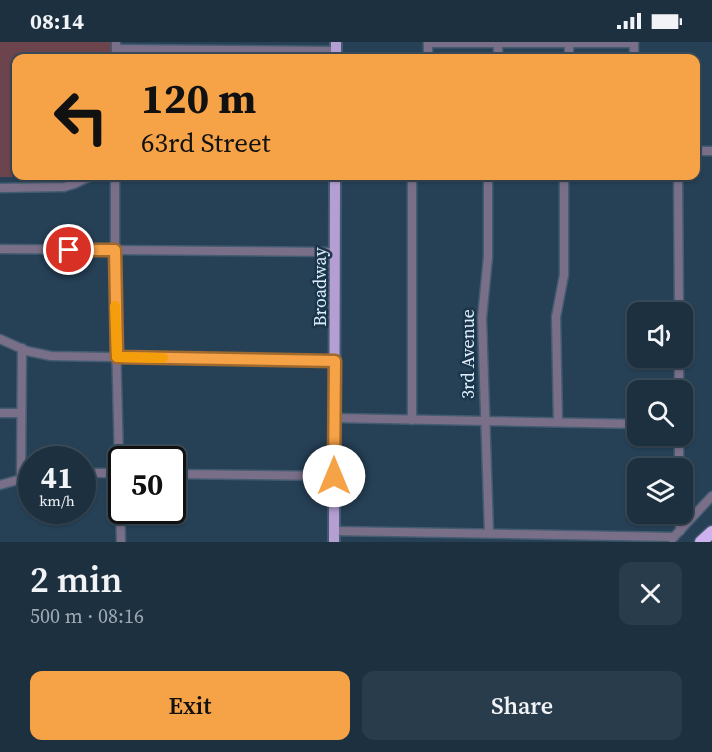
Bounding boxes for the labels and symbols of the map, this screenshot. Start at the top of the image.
pin [43,224,94,275]
street label: Broadway [307,246,332,327]
street label: 3rd Avenue [455,309,480,399]
position arrow [302,444,366,508]
speed limit sign: 50 [108,446,186,524]

